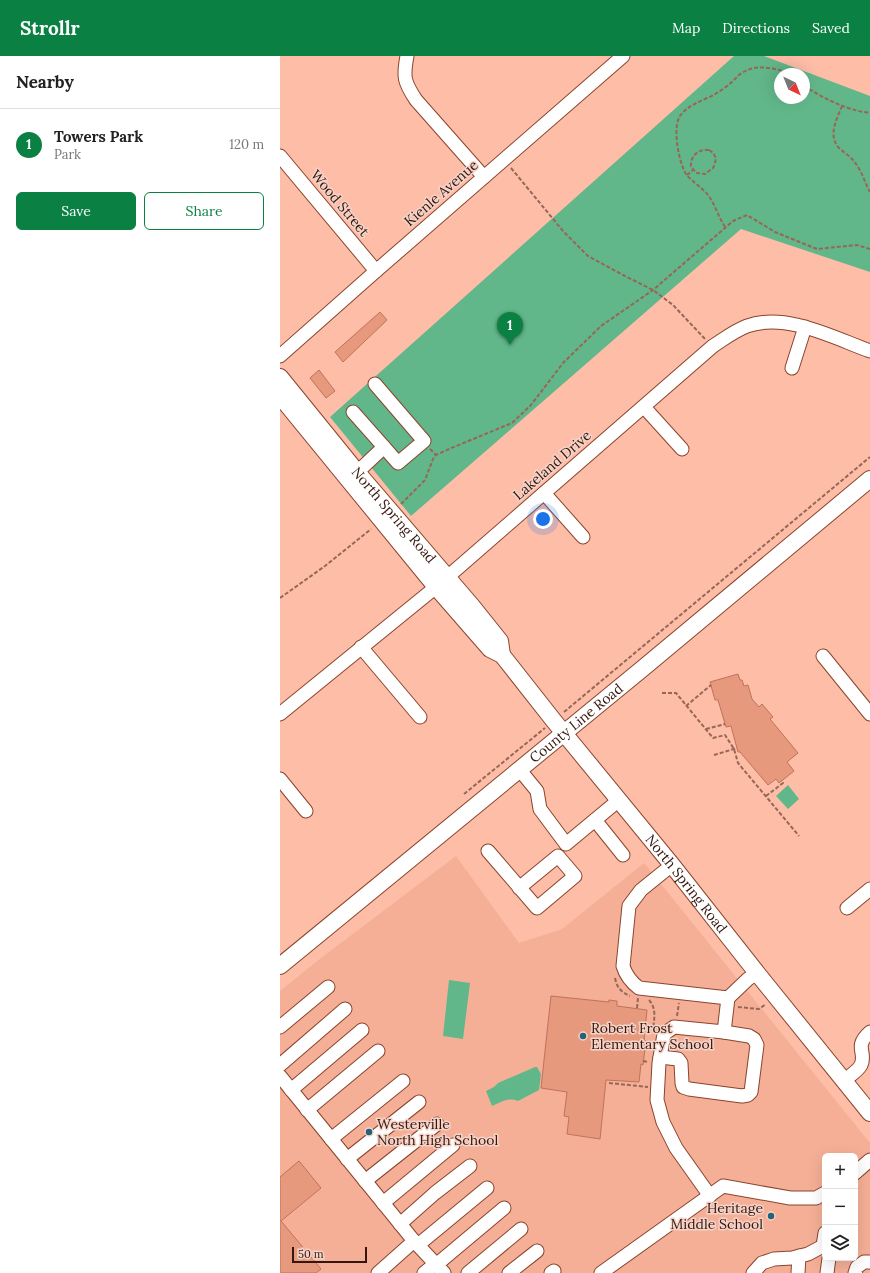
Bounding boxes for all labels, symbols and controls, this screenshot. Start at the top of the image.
text: Strollr [20,16,80,40]
text: Map [672,19,700,37]
text: Directions [722,19,790,37]
text: Saved [812,19,850,37]
north arrow [774,68,810,104]
text: Nearby [16,71,74,93]
text: Towers Park [54,127,143,146]
text: 1 [26,136,32,153]
text: 120 m [229,136,264,153]
text: Park [54,146,81,163]
street label: Kienle Avenue [400,156,482,230]
street label: Wood Street [307,166,373,240]
button: Save [16,192,136,230]
button: Share [144,192,264,230]
pin: 1 [497,312,523,345]
street label: Lakeland Drive [509,426,595,504]
street label: North Spring Road [348,463,440,567]
your location [533,509,553,529]
street label: County Line Road [526,679,626,767]
street label: North Spring Road [642,831,731,937]
place label: Robert Frost Elementary School [591,1019,714,1053]
marker: Robert Frost Elementary School [578,1031,588,1041]
place label: Westerville North High School [377,1115,498,1149]
marker: Westerville North High School [364,1127,374,1137]
map controls [822,1153,858,1261]
button: + [822,1153,858,1189]
button: − [822,1189,858,1225]
place label: Heritage Middle School [670,1199,763,1233]
marker: Heritage Middle School [766,1211,776,1221]
button: layers [822,1225,858,1261]
scale bar [292,1245,367,1264]
text: 50 m [298,1247,324,1261]

